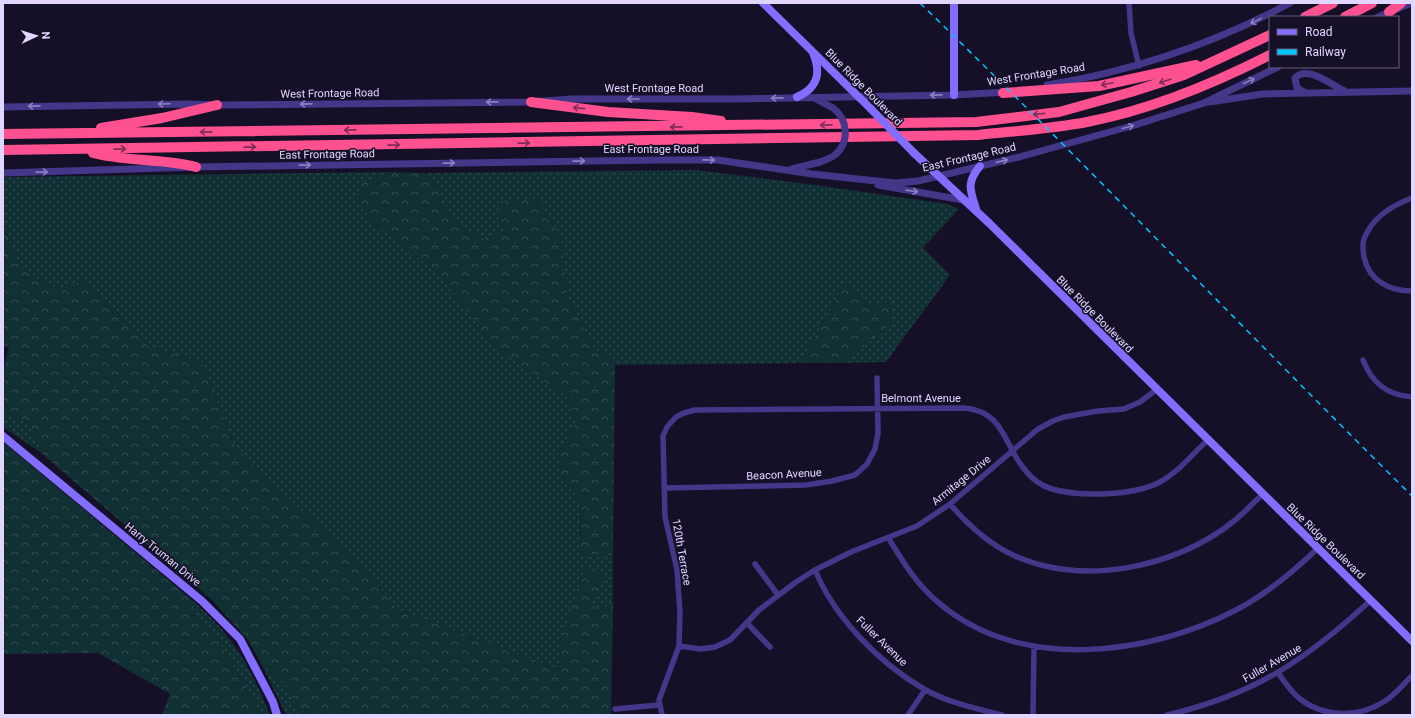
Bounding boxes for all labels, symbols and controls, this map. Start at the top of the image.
north arrow [16,16,56,56]
legend [1269,16,1399,68]
one-way arrow [1250,18,1262,25]
text: Road [1305,25,1333,39]
text: N [39,31,52,40]
text: Railway [1305,45,1346,59]
street label: Blue Ridge Boulevard [823,46,905,128]
street label: West Frontage Road [986,60,1086,89]
one-way arrow [1243,77,1255,84]
one-way arrow [1158,78,1171,85]
one-way arrow [1101,81,1114,89]
street label: West Frontage Road [605,82,703,95]
street label: West Frontage Road [280,86,380,101]
one-way arrow [930,91,943,99]
one-way arrow [771,94,784,102]
one-way arrow [627,95,640,103]
one-way arrow [486,98,499,106]
one-way arrow [300,100,313,108]
one-way arrow [158,101,171,108]
one-way arrow [28,103,41,110]
one-way arrow [573,104,586,112]
one-way arrow [1033,110,1046,118]
one-way arrow [820,121,833,129]
one-way arrow [670,123,683,131]
one-way arrow [1121,123,1134,130]
one-way arrow [344,126,357,134]
one-way arrow [200,128,213,136]
one-way arrow [517,139,530,147]
street label: East Frontage Road [921,140,1017,175]
one-way arrow [387,141,400,149]
one-way arrow [243,143,256,151]
street label: East Frontage Road [603,143,699,156]
one-way arrow [113,145,126,153]
street label: East Frontage Road [279,147,375,162]
one-way arrow [702,156,715,164]
one-way arrow [996,156,1009,164]
one-way arrow [572,157,585,165]
one-way arrow [442,159,455,167]
one-way arrow [298,162,311,169]
one-way arrow [35,168,48,176]
one-way arrow [905,187,918,195]
street label: Blue Ridge Boulevard [1054,273,1136,355]
street label: Belmont Avenue [881,392,961,405]
street label: Armitage Drive [929,452,994,508]
street label: Beacon Avenue [746,466,822,483]
street label: Blue Ridge Boulevard [1284,501,1367,582]
street label: 120th Terrace [669,518,694,587]
street label: Harry Truman Drive [122,520,204,589]
street label: Fuller Avenue [854,614,910,669]
street label: Fuller Avenue [1241,641,1304,685]

